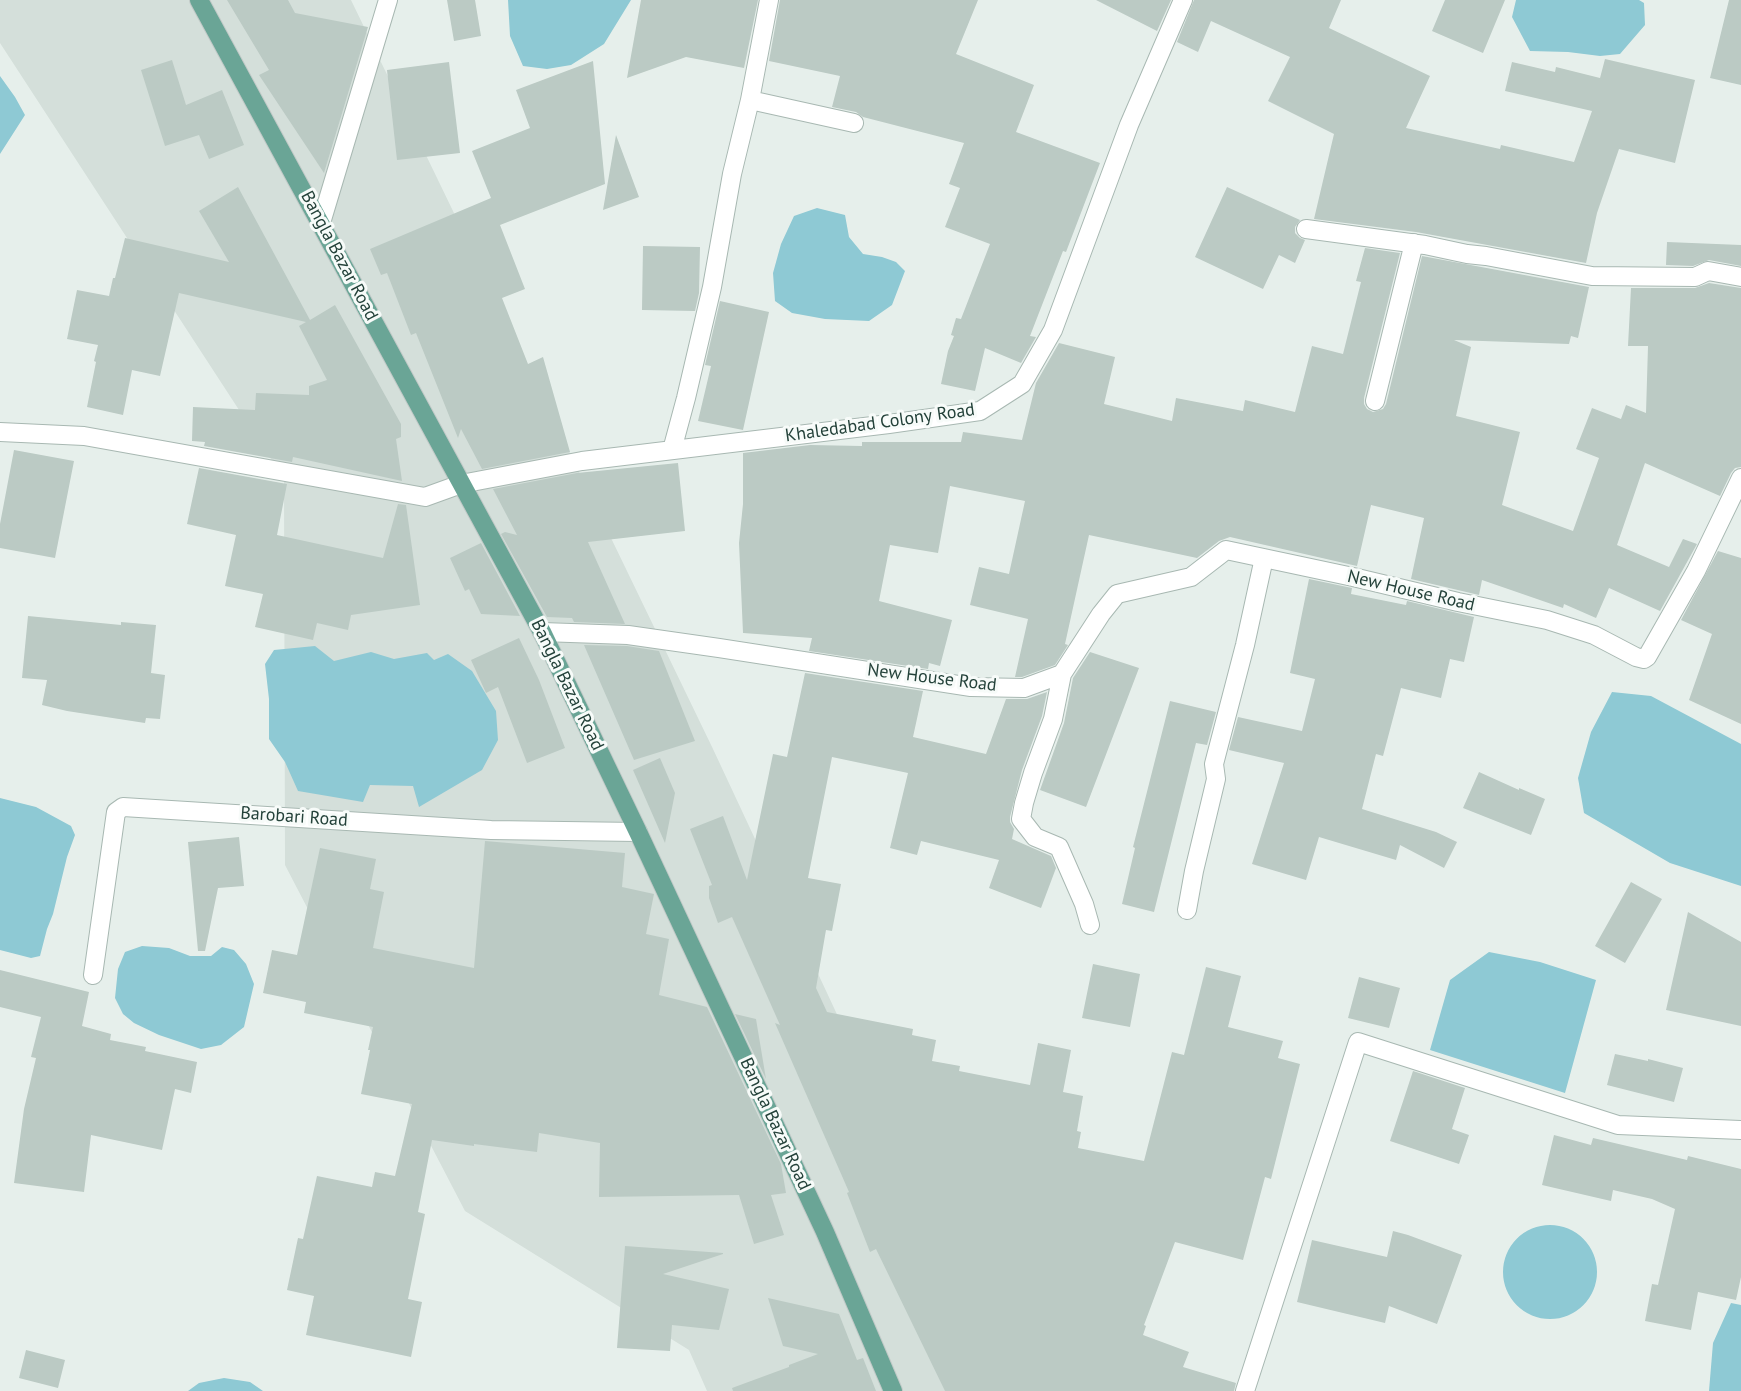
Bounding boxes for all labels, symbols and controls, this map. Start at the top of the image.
street label: Bangla Bazar Road [296,188,382,324]
street label: Khaledabad Colony Road [784,399,976,447]
street label: New House Road [1345,566,1477,616]
street label: Bangla Bazar Road [526,616,608,754]
street label: New House Road [866,659,998,697]
street label: Barobari Road [240,802,348,832]
street label: Bangla Bazar Road [735,1054,815,1194]

